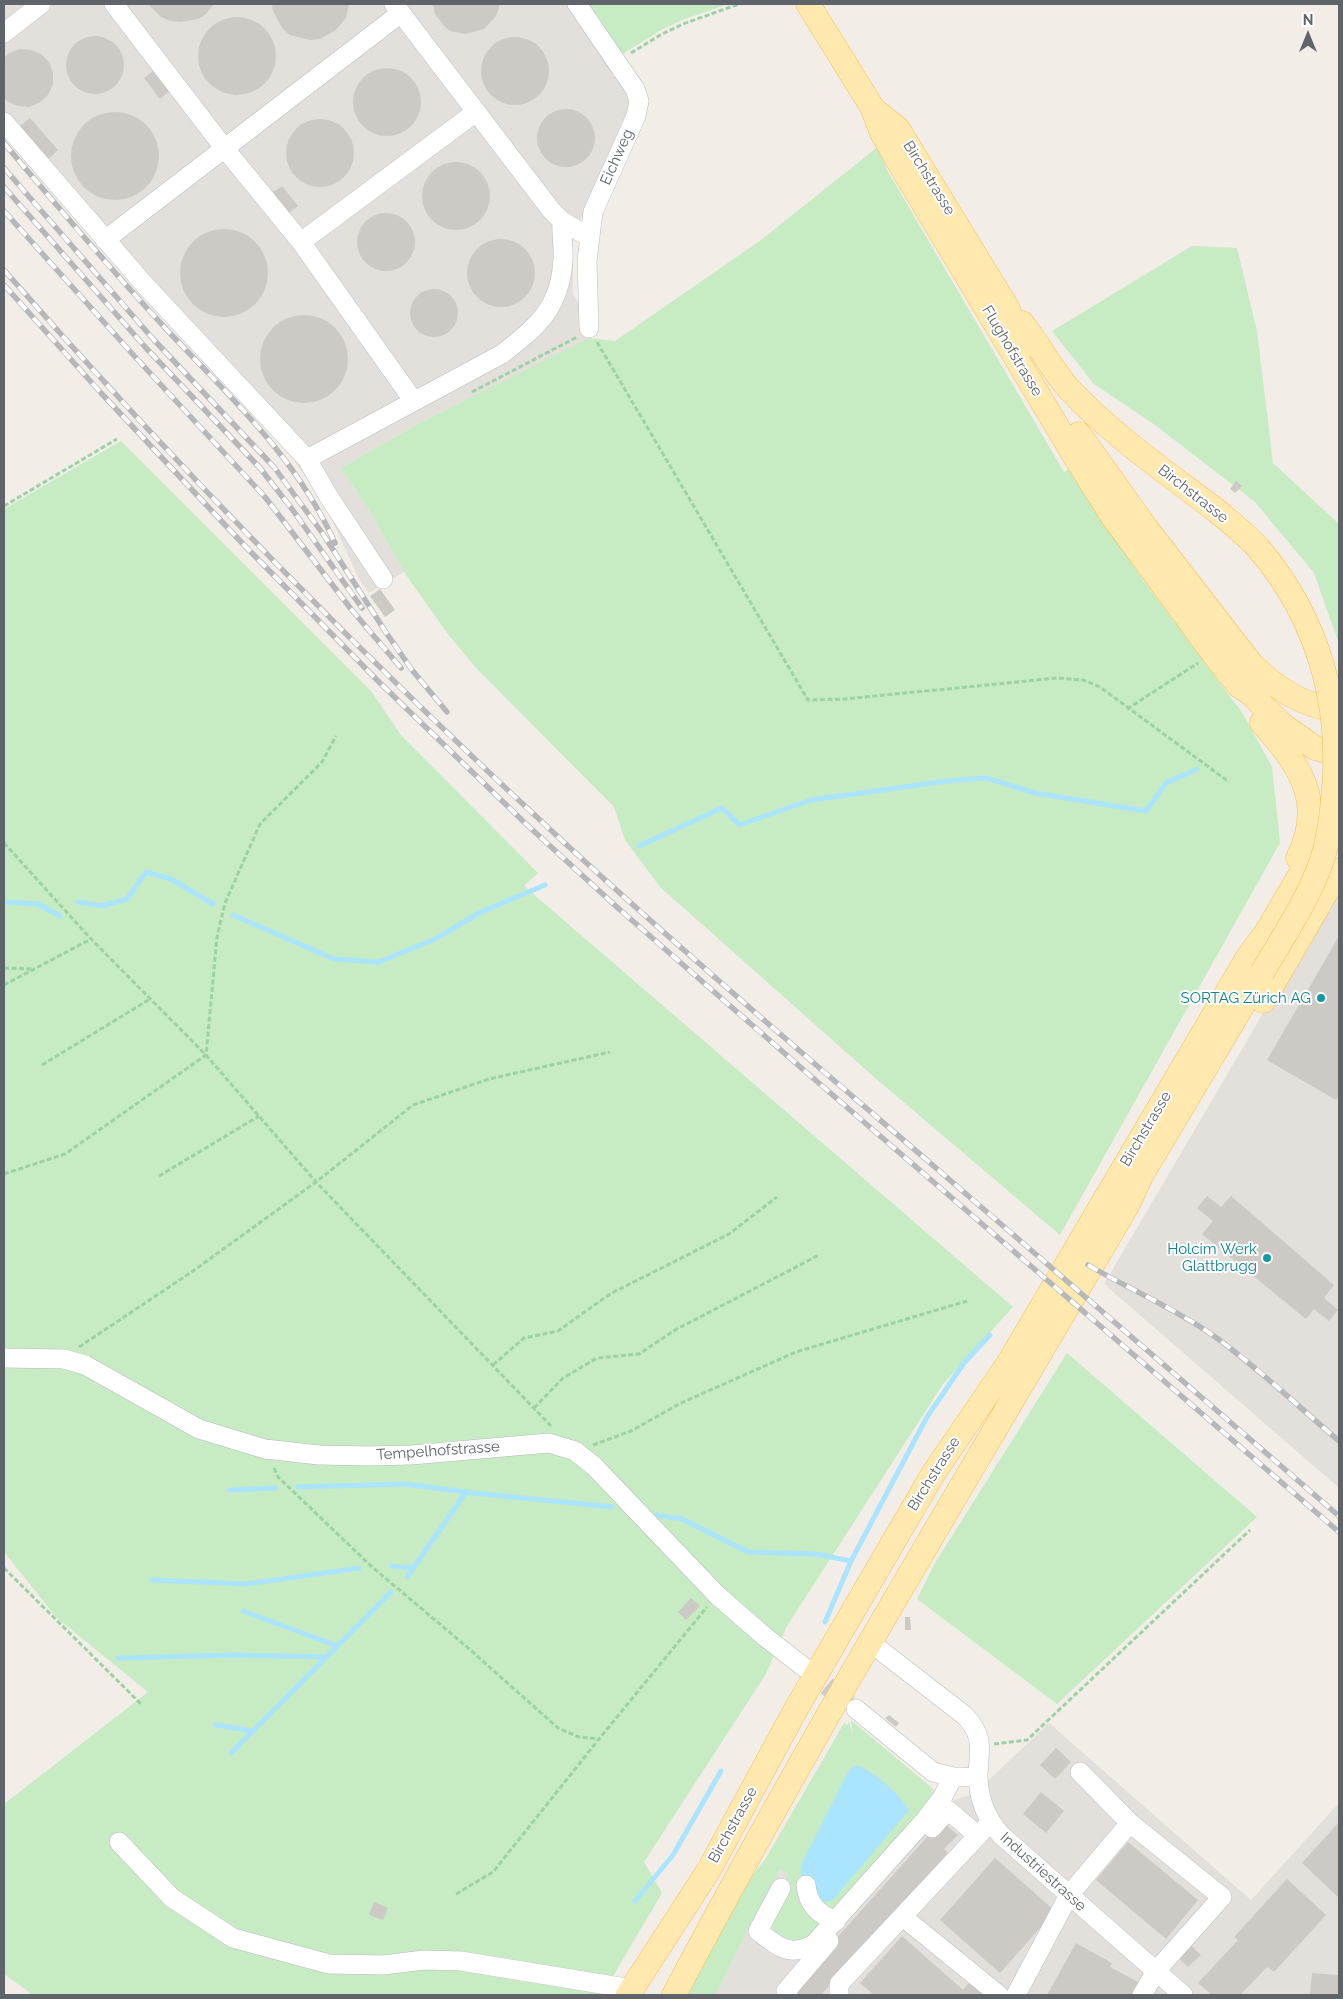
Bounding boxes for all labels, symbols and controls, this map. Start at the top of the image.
north arrow [1283,10,1333,60]
text: N [1303,12,1313,28]
street label: Eichweg [597,126,637,188]
street label: Birchstrasse [899,138,959,218]
street label: Flughofstrasse [978,302,1046,400]
street label: Birchstrasse [1154,461,1232,527]
place label: SORTAG Zürich AG [1181,989,1311,1007]
marker: SORTAG Zürich AG [1315,992,1327,1004]
street label: Birchstrasse [1117,1088,1175,1170]
place label: Holcim Werk Glattbrugg [1167,1240,1257,1275]
marker: Holcim Werk Glattbrugg [1261,1252,1273,1264]
street label: Birchstrasse [904,1434,964,1514]
street label: Tempelhofstrasse [376,1438,500,1464]
street label: Birchstrasse [705,1784,761,1866]
street label: Industriestrasse [996,1829,1090,1915]

